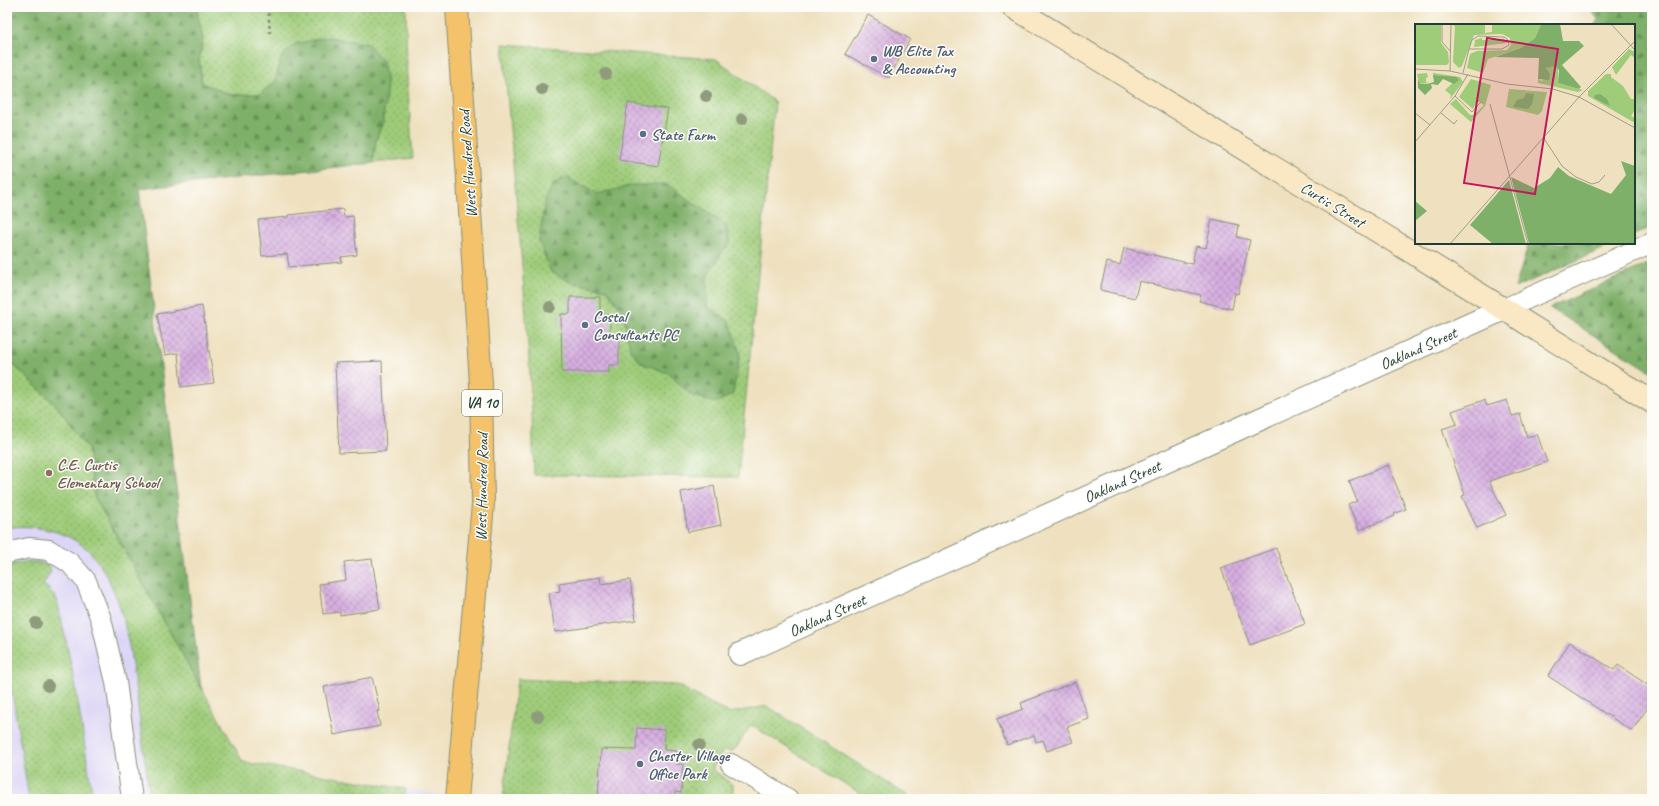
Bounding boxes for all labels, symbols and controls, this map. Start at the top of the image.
inset map [1415,24,1635,244]
place label: WB Elite Tax & Accounting [882,41,956,79]
marker: WB Elite Tax & Accounting [869,54,879,64]
street label: West Hundred Road [454,107,482,218]
place label: State Farm [651,125,717,145]
marker: State Farm [638,129,648,139]
street label: Curtis Street [1297,177,1370,234]
place label: Costal Consultants PC [593,307,680,345]
marker: Costal Consultants PC [580,320,590,330]
street label: Oakland Street [1377,322,1461,375]
road number: VA 10 [462,390,502,416]
street label: West Hundred Road [471,430,493,541]
place label: C.E. Curtis Elementary School [57,455,162,493]
street label: Oakland Street [1081,455,1165,508]
marker: C.E. Curtis Elementary School [44,468,54,478]
street label: Oakland Street [786,589,870,642]
place label: Chester Village Office Park [648,746,731,784]
marker: Chester Village Office Park [635,759,645,769]

